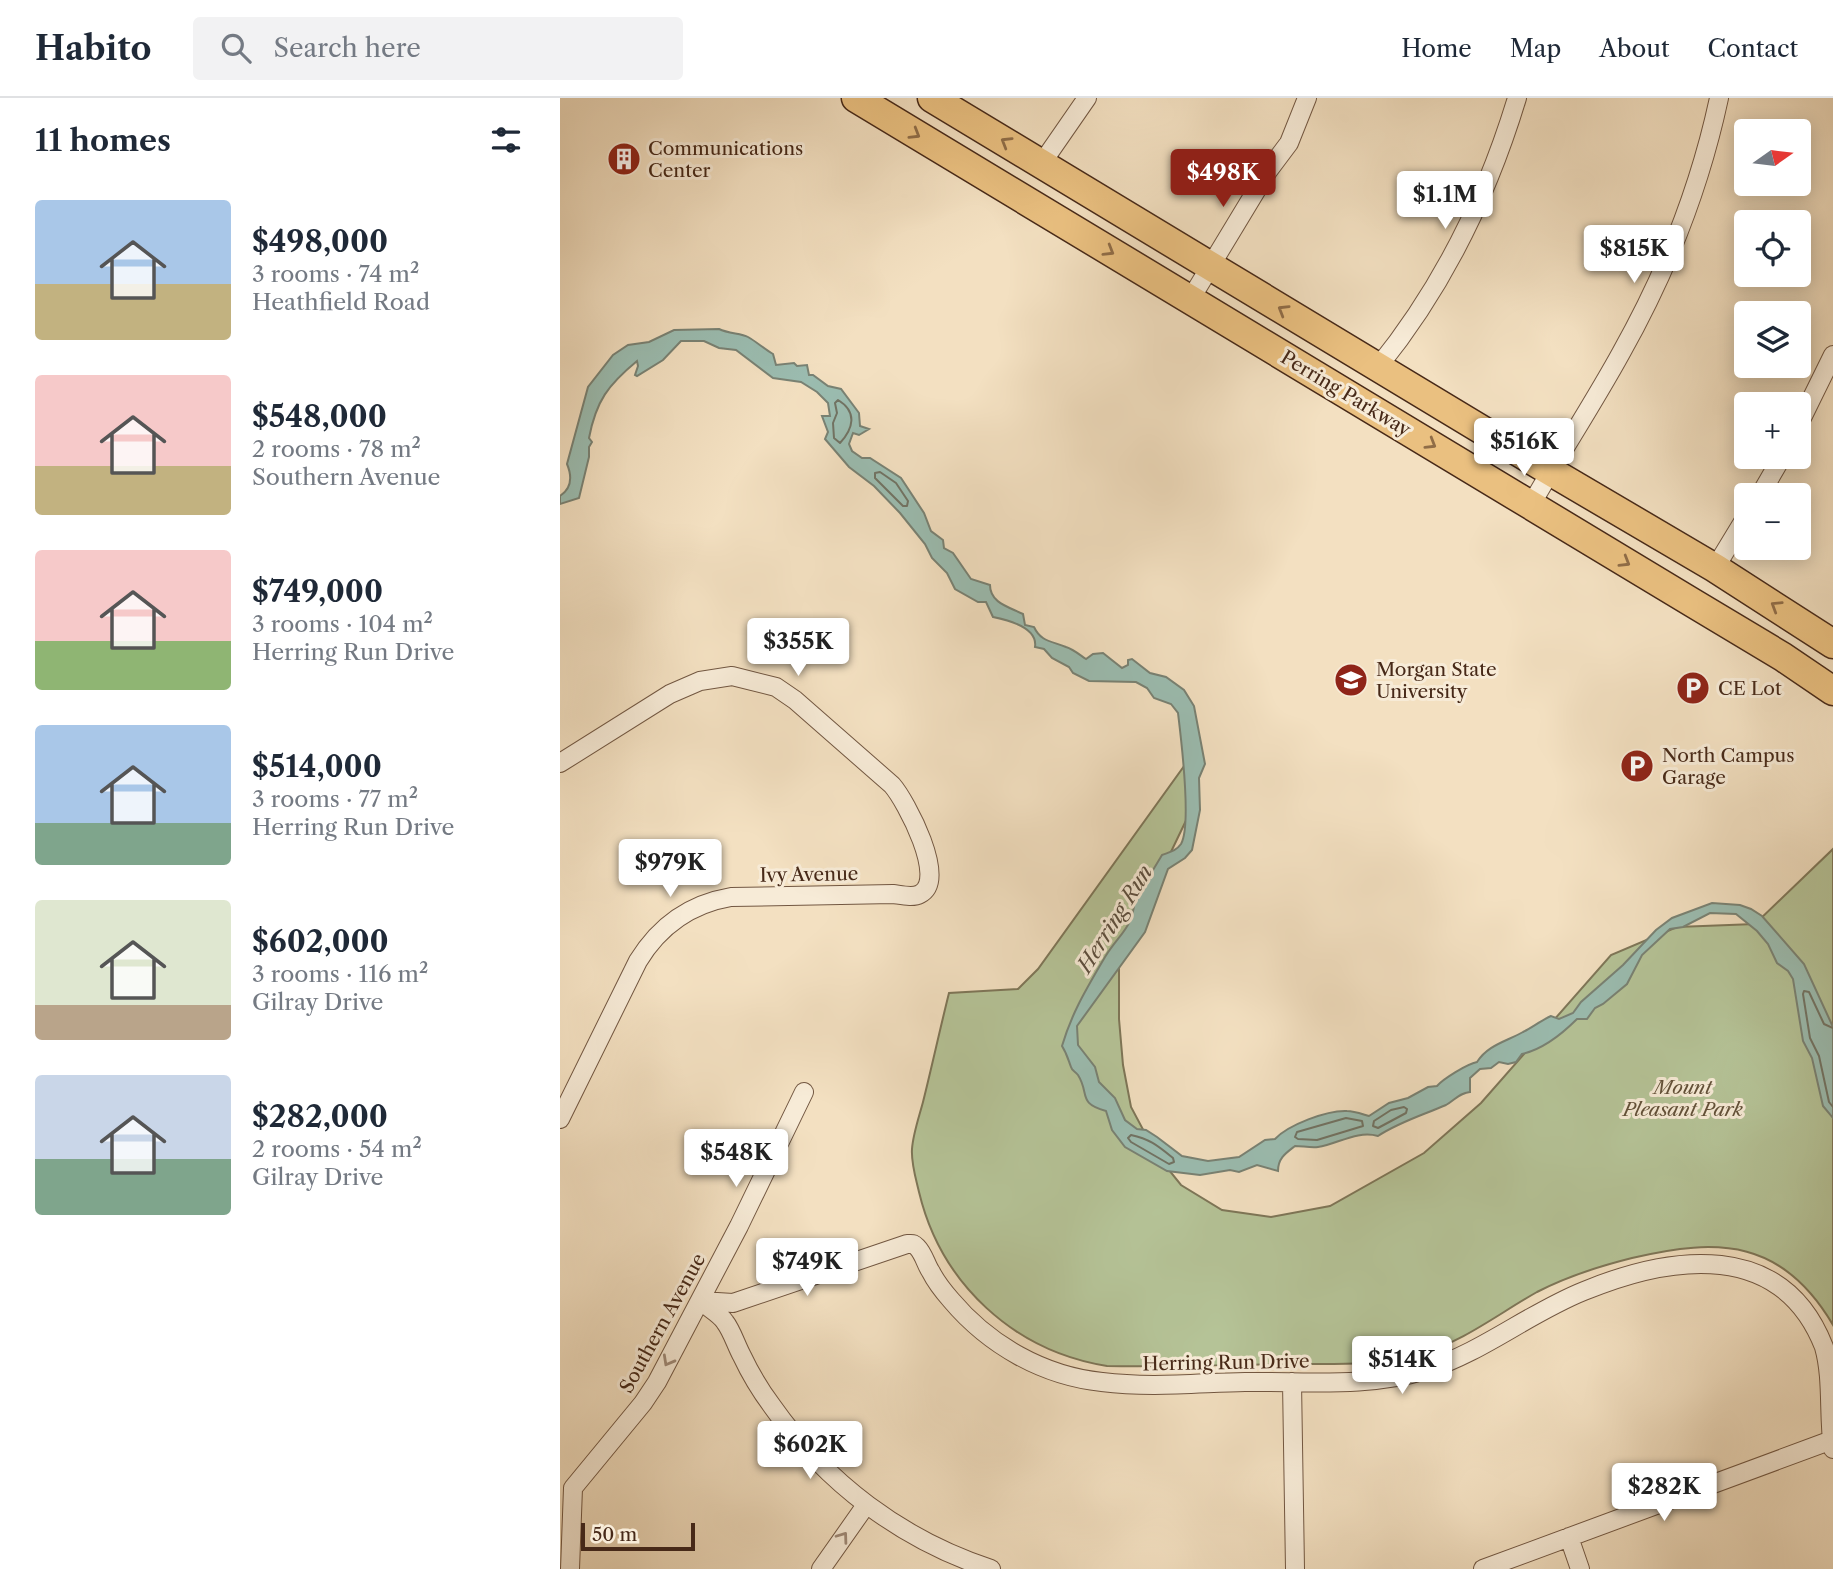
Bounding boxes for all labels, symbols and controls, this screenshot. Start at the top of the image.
search box [193,17,683,80]
text: Habito [35,28,151,69]
icon: search [217,29,255,67]
text: Search here [273,32,421,64]
text: Home [1401,34,1472,63]
text: Map [1510,34,1561,63]
text: About [1599,34,1670,63]
text: Contact [1708,34,1798,63]
north arrow [1734,119,1811,196]
map controls [1734,119,1811,560]
icon: filters [487,121,525,159]
text: 11 homes [35,122,171,159]
one-way arrow [907,125,920,138]
place label: Communications Center [648,137,803,182]
one-way arrow [1000,137,1013,150]
building icon: Communications Center [605,140,643,178]
pin: $498K [1174,150,1272,209]
text: $498K [1187,158,1259,186]
pin: $1.1M [1396,172,1494,231]
text: $1.1M [1413,180,1477,208]
button: locate [1734,210,1811,287]
text: $498,000 [252,223,388,260]
pin: $815K [1585,226,1683,285]
icon: home [91,228,175,312]
text: $815K [1600,234,1668,262]
one-way arrow [1102,243,1115,256]
text: 3 rooms · 74 m² [252,260,419,288]
text: Heathfield Road [252,288,430,316]
button: layers [1734,301,1811,378]
one-way arrow [1277,305,1290,318]
street label: Perring Parkway [1277,346,1415,442]
button: + [1734,392,1811,469]
text: $548,000 [252,398,387,435]
icon: home [91,403,175,487]
pin: $516K [1475,418,1573,478]
text: $516K [1490,427,1558,455]
text: 2 rooms · 78 m² [252,435,421,463]
one-way arrow [1423,435,1436,448]
text: Southern Avenue [252,463,440,491]
button: − [1734,483,1811,560]
one-way arrow [1618,553,1631,566]
text: $749,000 [252,573,383,610]
icon: home [91,578,175,662]
one-way arrow [1771,602,1784,615]
text: 3 rooms · 104 m² [252,610,433,638]
pin: $355K [749,618,847,678]
text: $355K [763,627,833,655]
text: Herring Run Drive [252,638,454,666]
place label: Morgan State University [1376,658,1497,703]
school or university icon: Morgan State University [1332,661,1370,699]
parking icon: CE Lot [1674,669,1712,707]
place label: CE Lot [1718,677,1782,700]
place label: North Campus Garage [1662,744,1795,789]
parking icon: North Campus Garage [1618,747,1656,785]
text: $514,000 [252,748,382,785]
icon: home [91,753,175,837]
text: 3 rooms · 77 m² [252,785,418,813]
text: Herring Run Drive [252,813,454,841]
pin: $979K [621,840,719,899]
text: $979K [635,848,705,876]
water label: Herring Run [1071,860,1157,979]
street label: Ivy Avenue [759,862,859,887]
text: $602,000 [252,923,389,960]
icon: home [91,928,175,1012]
text: 3 rooms · 116 m² [252,960,428,988]
text: Gilray Drive [252,988,383,1016]
park label: Mount Pleasant Park [1621,1076,1743,1121]
text: $282,000 [252,1098,388,1135]
icon: home [91,1103,175,1187]
pin: $548K [687,1130,785,1189]
text: 2 rooms · 54 m² [252,1135,422,1163]
text: $548K [700,1138,772,1166]
text: Gilray Drive [252,1163,383,1191]
pin: $749K [758,1238,856,1298]
text: $749K [772,1247,842,1275]
street label: Southern Avenue [615,1250,710,1397]
pin: $514K [1353,1336,1451,1396]
text: $514K [1368,1345,1436,1373]
street label: Herring Run Drive [1142,1350,1310,1375]
one-way arrow [663,1354,676,1367]
pin: $602K [761,1422,859,1481]
text: $602K [773,1430,847,1458]
pin: $282K [1615,1464,1713,1523]
text: $282K [1628,1472,1700,1500]
scale bar [581,1520,695,1552]
text: 50 m [592,1523,637,1546]
one-way arrow [835,1532,847,1545]

